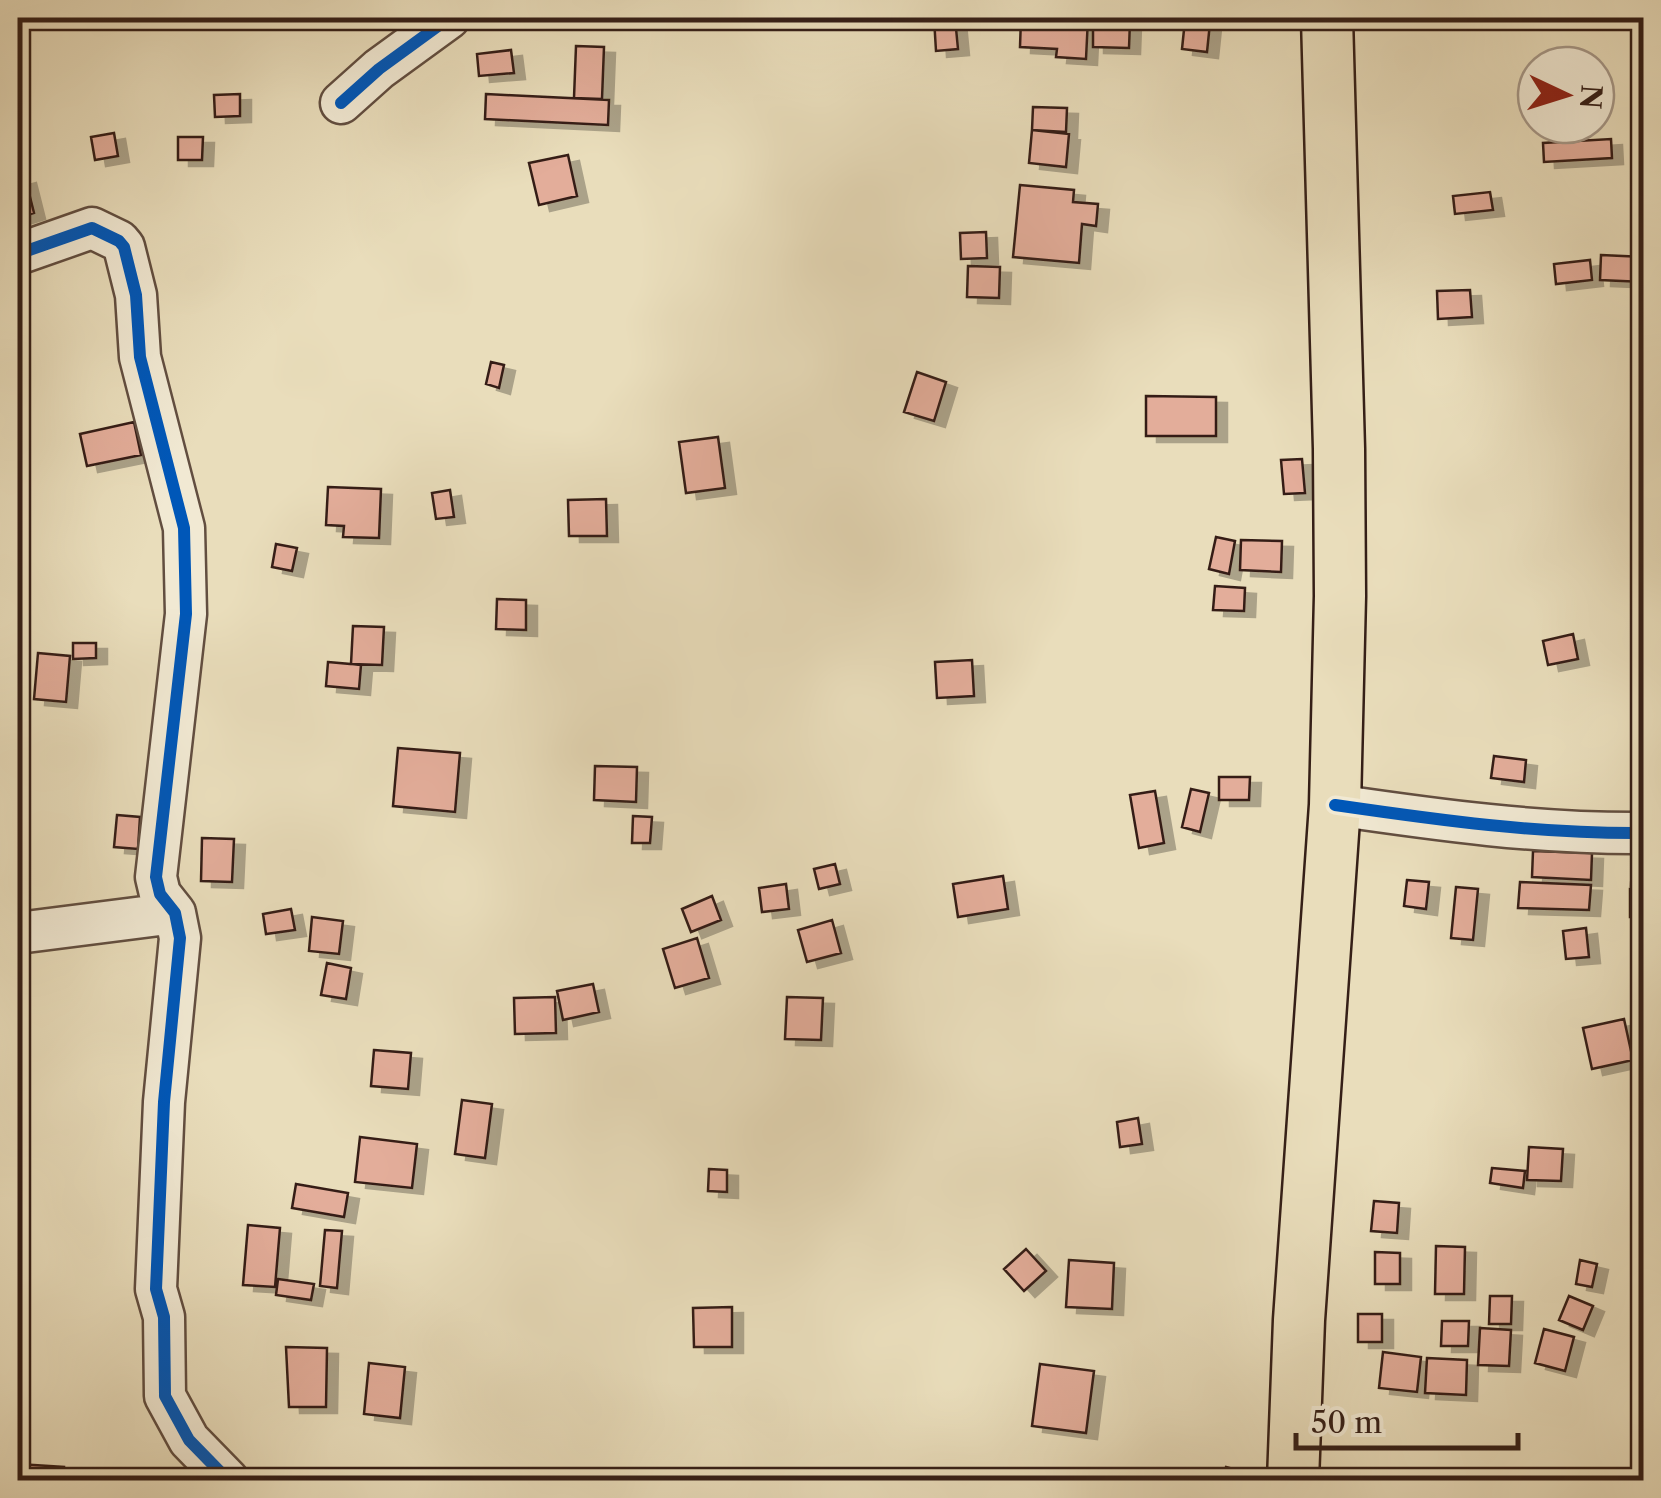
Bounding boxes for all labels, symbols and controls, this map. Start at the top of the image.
north arrow [1516,45,1616,145]
text: N [1573,83,1609,110]
scale bar [1296,1388,1518,1450]
text: 50 m [1311,1404,1382,1441]

